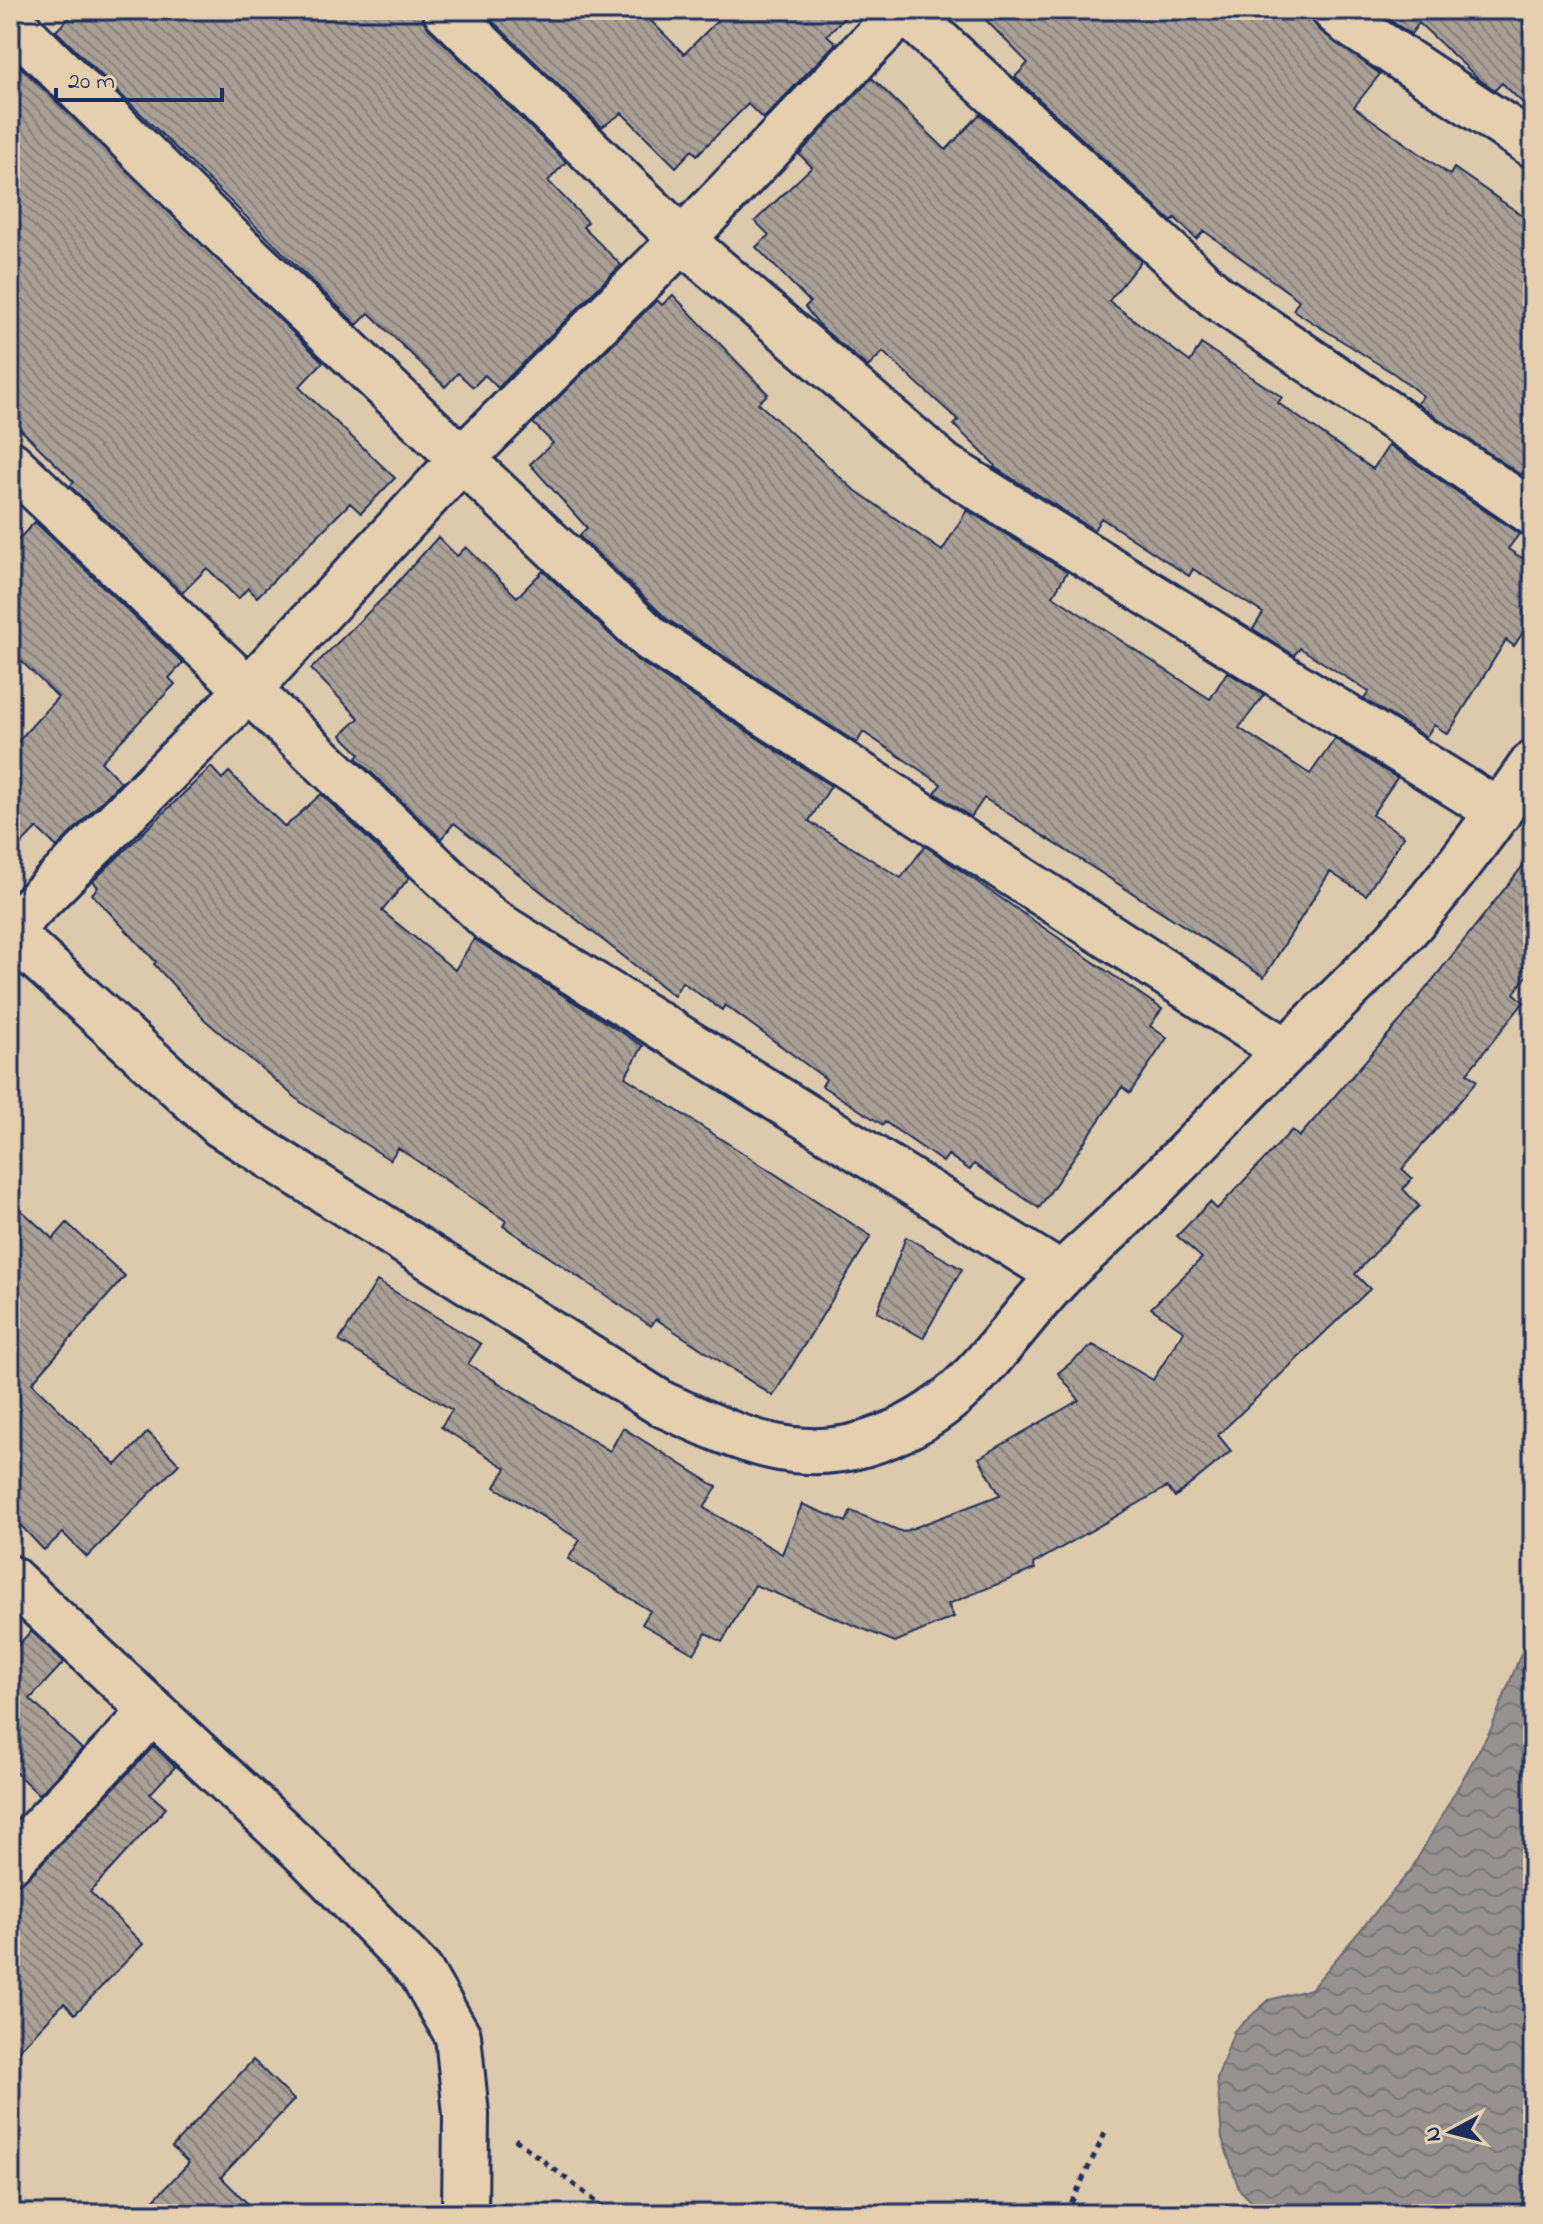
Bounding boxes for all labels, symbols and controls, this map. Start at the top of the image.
scale bar [56,52,222,102]
text: 20 m [68,65,115,100]
north arrow [1411,2092,1491,2172]
text: N [1417,2125,1451,2143]

